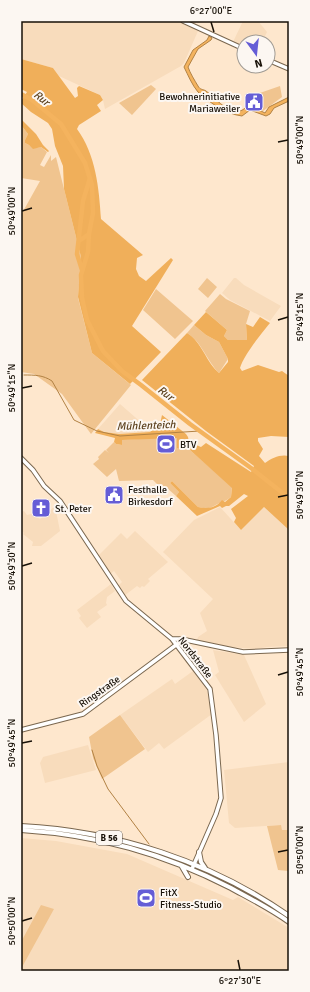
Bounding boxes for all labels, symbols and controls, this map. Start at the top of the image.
text: 6°27'00"E [190,5,232,17]
north arrow [236,34,276,74]
text: N [253,56,264,70]
water label: Rur [31,88,54,110]
place label: Bewohnerinitiative Mariaweiler [159,91,240,115]
public building icon: Bewohnerinitiative Mariaweiler [243,91,265,113]
text: 50°49'00"N [294,116,306,164]
text: 50°49'00"N [6,187,18,235]
text: 50°49'15"N [294,293,306,341]
text: 50°49'15"N [6,364,18,412]
water label: Rur [155,383,178,405]
water label: Mühlenteich [116,418,177,433]
sports icon: BTV [155,433,177,455]
place label: BTV [180,439,197,451]
text: 50°49'30"N [294,471,306,519]
public building icon: Festhalle Birkesdorf [103,484,125,506]
place label: Festhalle Birkesdorf [128,484,173,508]
church icon: St. Peter [30,497,52,519]
place label: St. Peter [55,503,92,515]
text: 50°49'30"N [6,542,18,590]
street label: Nordstraße [175,635,215,681]
text: 50°49'45"N [294,648,306,696]
street label: Ringstraße [77,673,122,710]
text: 50°49'45"N [6,719,18,767]
text: 50°50'00"N [294,826,306,874]
road number: B 56 [96,831,122,845]
sports icon: FitX Fitness-Studio [135,887,157,909]
place label: FitX Fitness-Studio [160,887,222,911]
text: 50°50'00"N [6,897,18,945]
text: 6°27'30"E [219,975,261,987]

